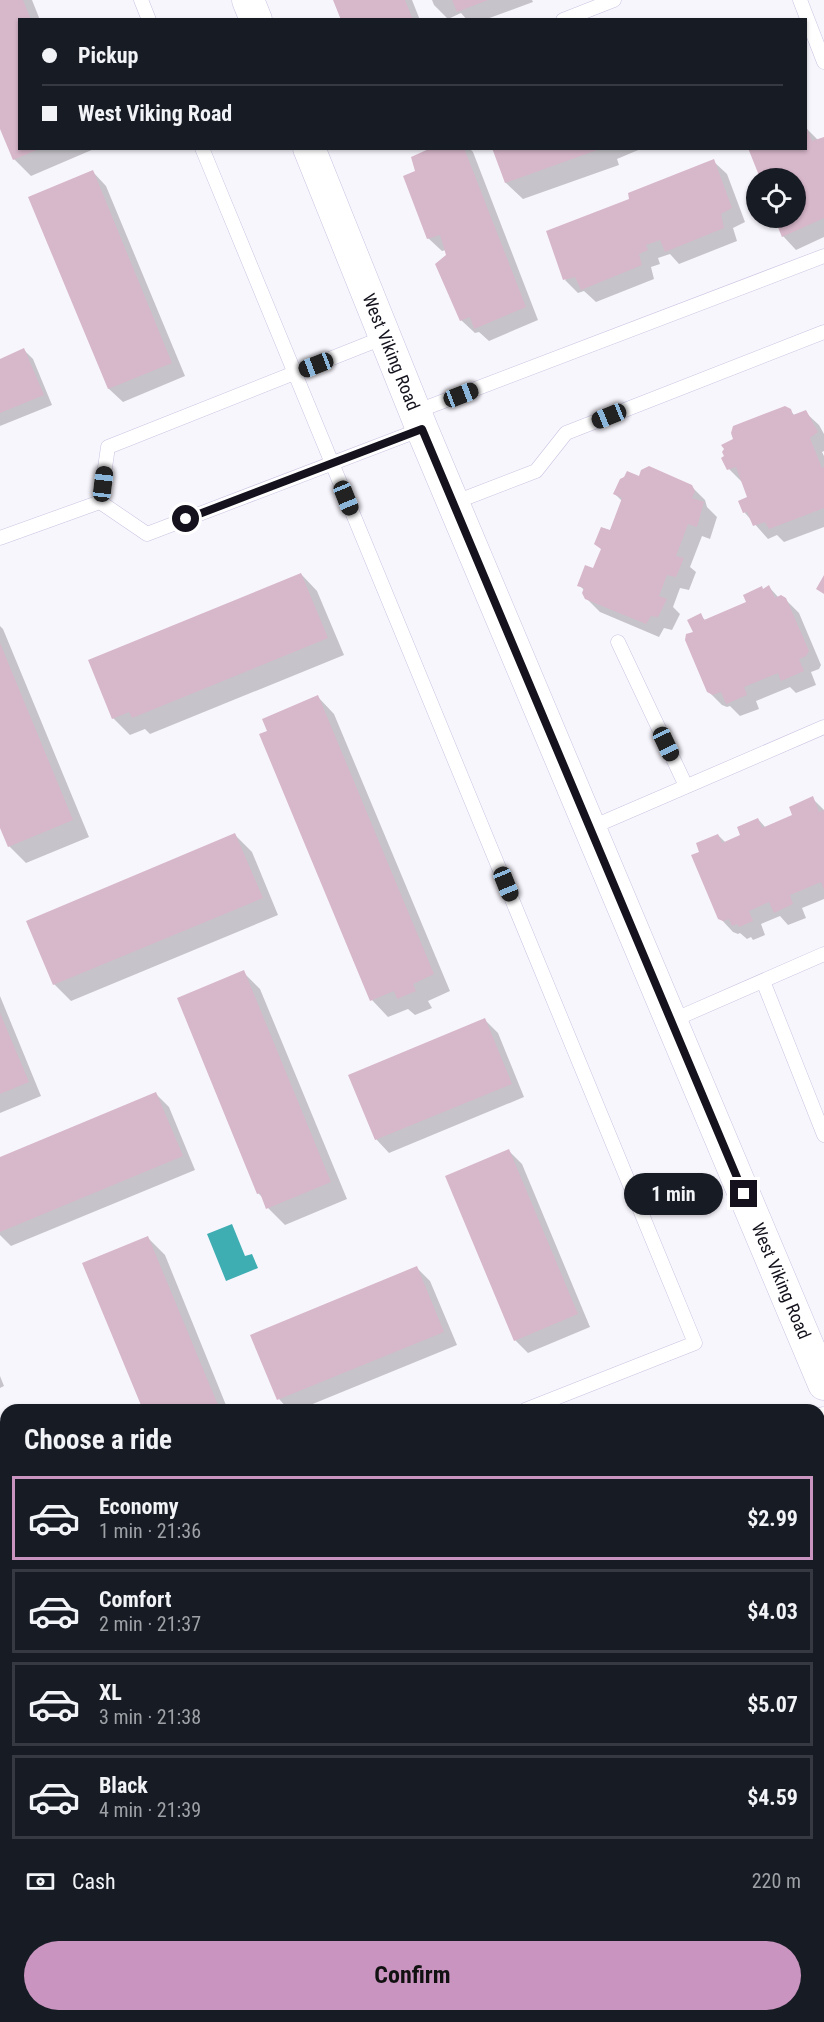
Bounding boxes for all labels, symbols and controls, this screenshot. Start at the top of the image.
text: Pickup [78,43,138,68]
text: West Viking Road [78,101,232,126]
map controls [746,168,806,228]
button: locate [746,168,806,228]
street label: West Viking Road [359,290,424,413]
car [296,350,336,380]
car [441,380,481,410]
car [589,401,629,431]
car [92,465,114,503]
car [331,478,361,518]
route start [172,505,199,532]
car [650,724,682,764]
car [491,864,521,904]
callout: 1 min [624,1173,723,1215]
route end [730,1180,757,1207]
text: 1 min [651,1182,696,1206]
street label: West Viking Road [748,1220,815,1342]
text: Choose a ride [24,1424,172,1456]
icon: car [27,1491,81,1545]
text: Economy [99,1494,179,1519]
text: $2.99 [747,1506,798,1531]
text: 1 min · 21:36 [99,1519,201,1543]
icon: car [27,1584,81,1638]
text: Comfort [99,1587,172,1612]
text: $4.03 [747,1599,798,1624]
text: 2 min · 21:37 [99,1612,201,1636]
icon: car [27,1677,81,1731]
text: XL [99,1680,122,1705]
text: $5.07 [747,1692,798,1717]
text: 3 min · 21:38 [99,1705,201,1729]
icon: car [27,1770,81,1824]
text: Black [99,1773,148,1798]
text: $4.59 [747,1785,798,1810]
text: 4 min · 21:39 [99,1798,201,1822]
icon: cash [24,1865,57,1898]
text: Cash [72,1869,116,1894]
text: 220 m [752,1869,801,1893]
button: Confirm [24,1941,801,2010]

